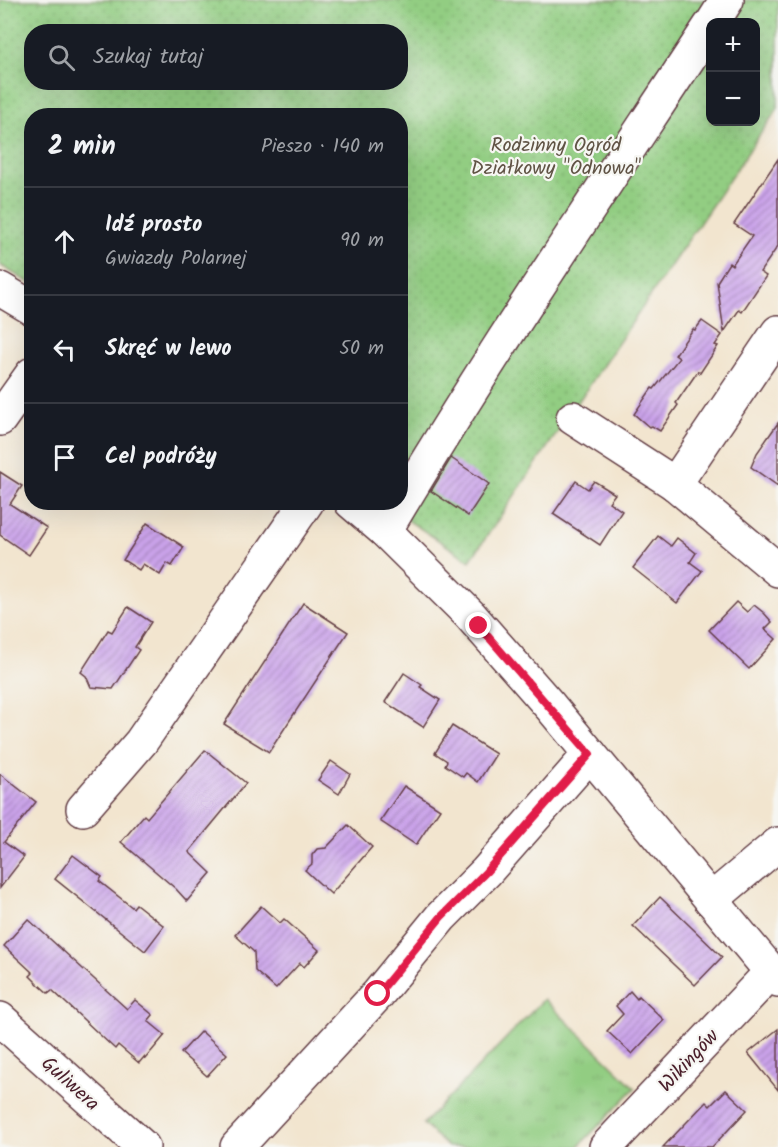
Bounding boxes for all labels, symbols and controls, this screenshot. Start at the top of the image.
map controls [706,18,760,126]
button: + [706,18,760,72]
search box [24,24,408,90]
text: Szukaj tutaj [93,40,204,75]
icon: search [45,41,78,74]
button: − [706,72,760,126]
text: 2 min [48,126,116,168]
park label: Rodzinny Ogród Działkowy "Odnowa" [471,130,642,185]
text: Pieszo · 140 m [261,131,384,163]
text: Idź prosto [105,208,202,243]
icon: ahead [48,225,81,258]
text: 90 m [340,225,384,257]
text: Gwiazdy Polarnej [105,243,247,275]
text: Skręć w lewo [105,332,232,367]
icon: left [48,333,81,366]
text: 50 m [339,333,384,365]
text: Cel podróży [105,440,217,475]
icon: arrive [48,441,81,474]
route end [465,612,491,638]
route start [364,980,390,1006]
street label: Wikingów [651,1022,728,1101]
street label: Guliwera [33,1049,106,1120]

